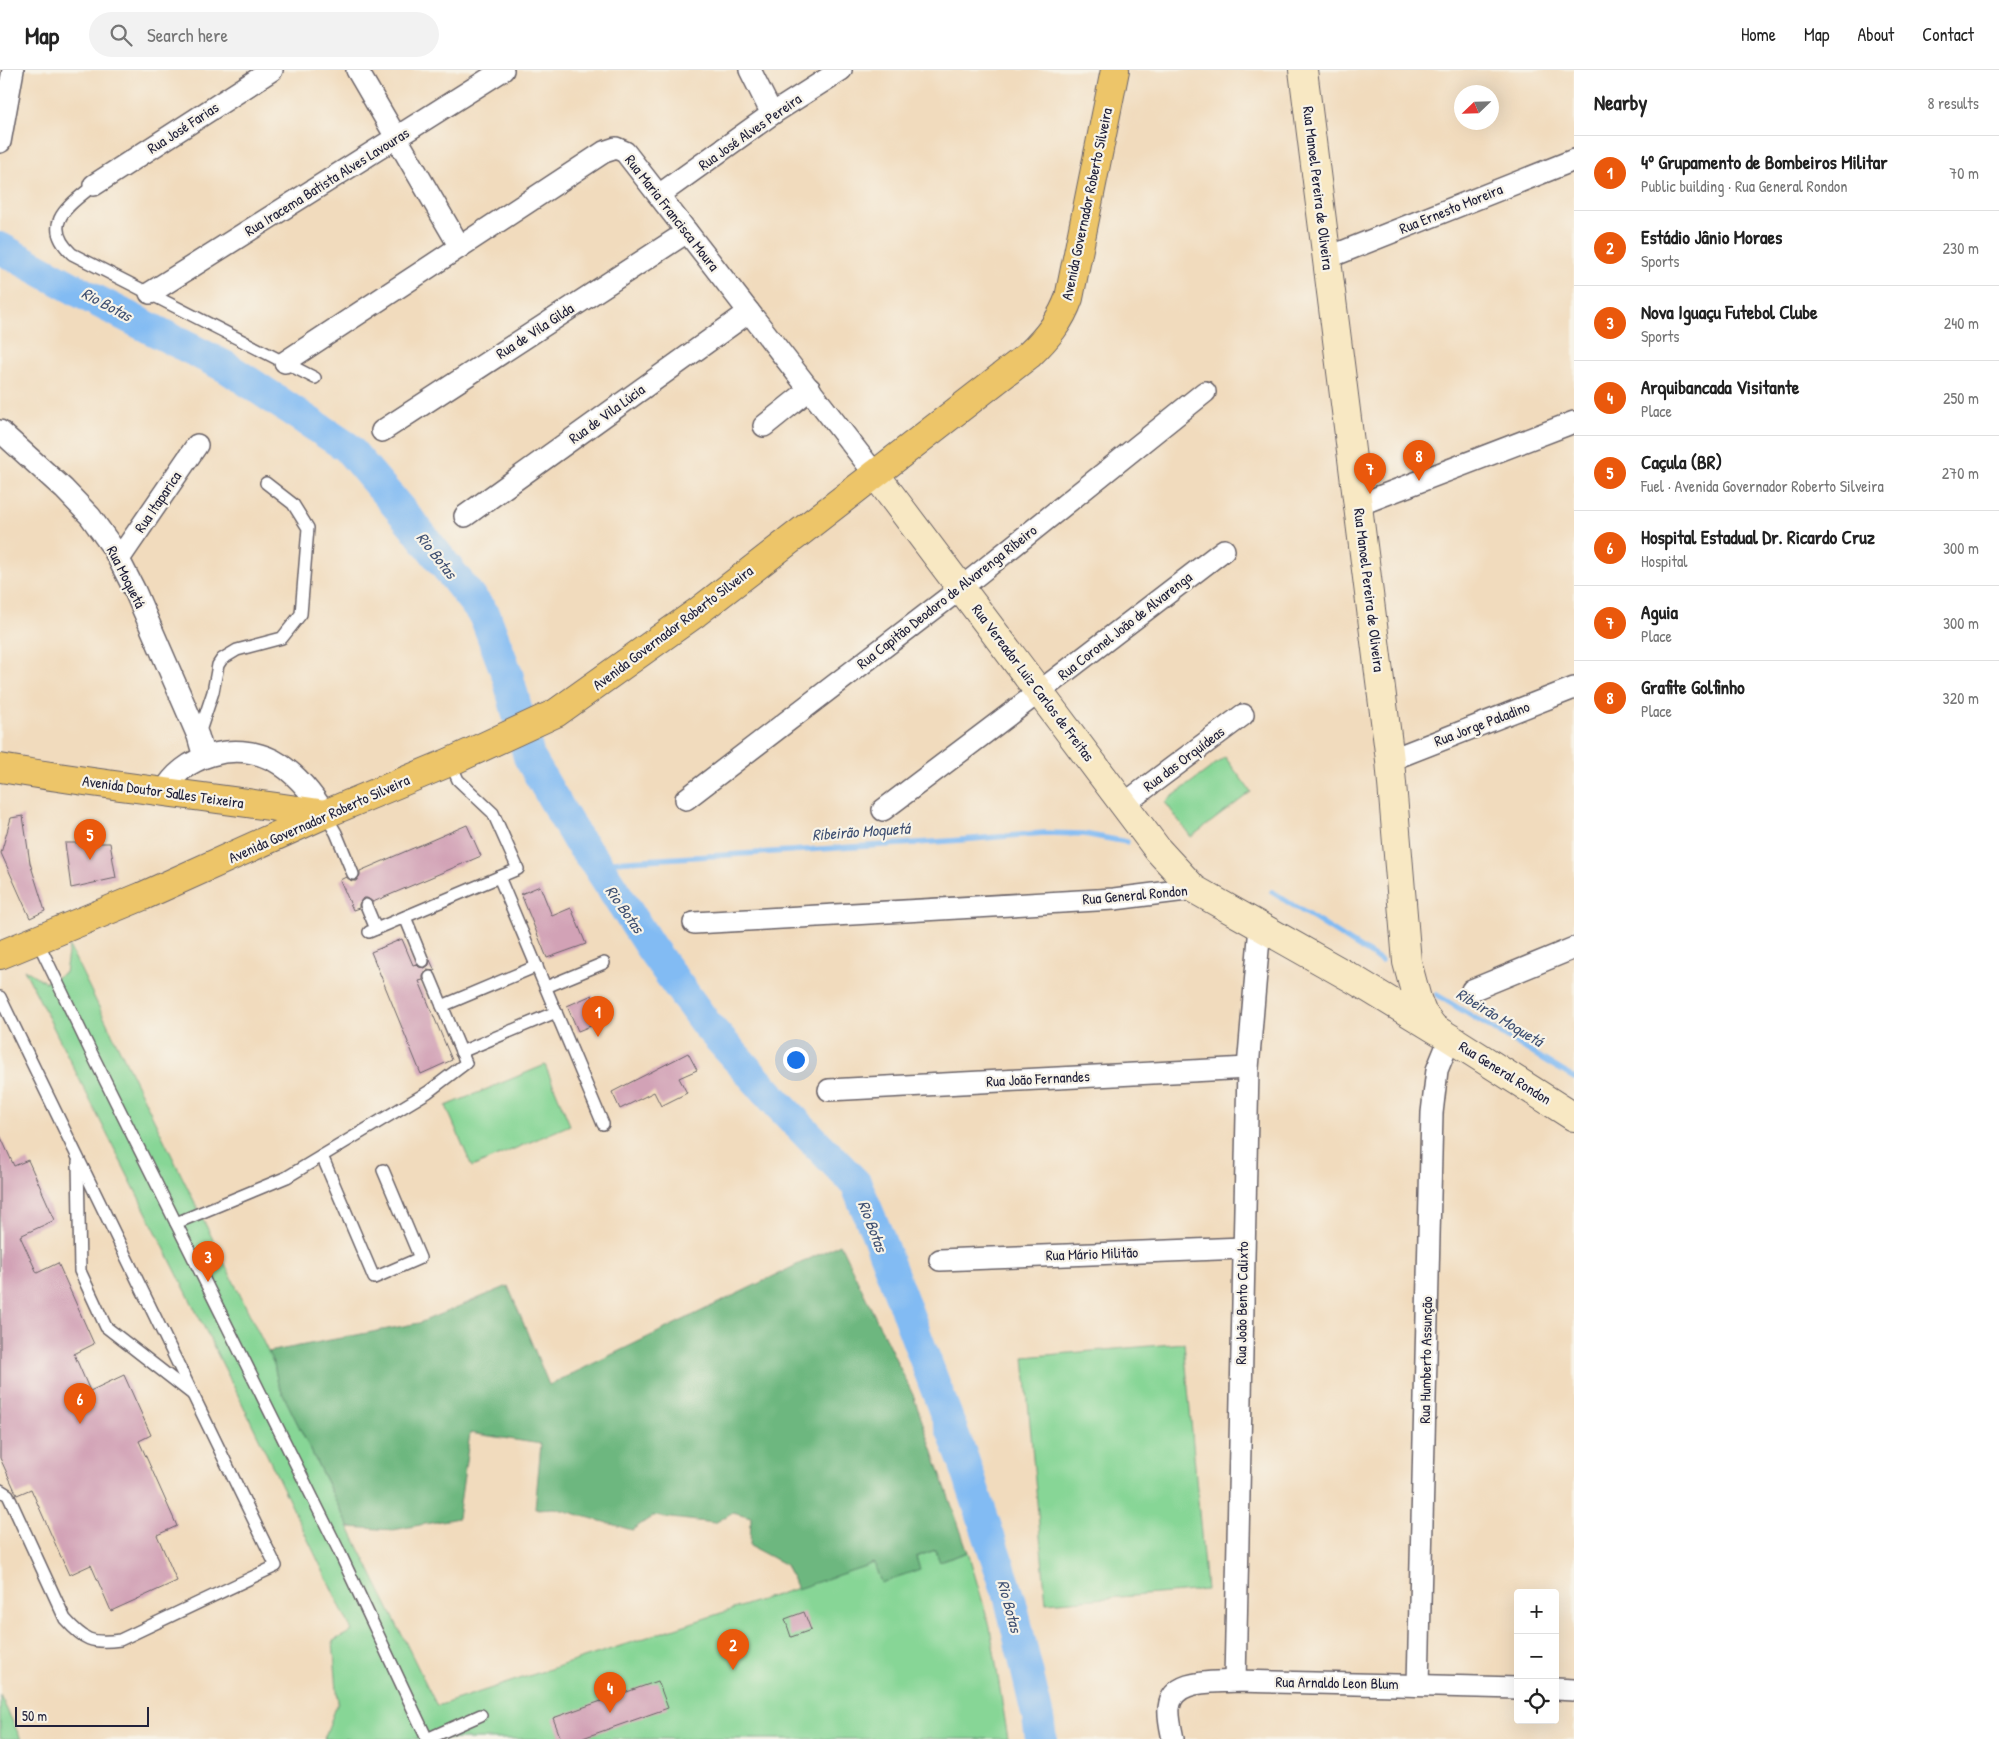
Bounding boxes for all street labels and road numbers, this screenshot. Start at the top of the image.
street label: Rua José Alves Pereira [694,88,806,175]
street label: Rua José Farias [143,97,223,159]
street label: Rua Manoel Pereira de Oliveira [1298,105,1339,271]
street label: Avenida Governador Roberto Silveira [1056,106,1117,302]
street label: Rua Iracema Batista Alves Lavouras [240,122,413,241]
street label: Rua Maria Francisca Moura [620,150,725,275]
street label: Rua Ernesto Moreira [1396,178,1506,239]
street label: Rua de Vila Gilda [492,298,578,364]
street label: Rua de Vila Lúcia [564,379,649,448]
street label: Rua Itaparica [129,467,186,537]
street label: Rua Manoel Pereira de Oliveira [1349,507,1390,673]
street label: Rua Capitão Deodoro de Alvarenga Ribeiro [852,520,1041,674]
street label: Rua Moquetá [102,542,151,612]
street label: Avenida Governador Roberto Silveira [588,560,757,695]
street label: Rua Coronel João de Alvarenga [1053,566,1196,685]
street label: Rua Vereador Luiz Carlos de Freitas [967,600,1100,766]
street label: Rua Jorge Paladino [1431,696,1533,751]
street label: Rua das Orquídeas [1139,721,1229,796]
street label: Avenida Governador Roberto Silveira [225,769,413,868]
street label: Avenida Doutor Salles Teixeira [81,770,245,813]
street label: Rua General Rondon [1082,879,1189,910]
street label: Rua General Rondon [1455,1036,1556,1110]
street label: Rua João Fernandes [986,1065,1090,1092]
street label: Rua Mário Militão [1045,1241,1138,1266]
street label: Rua João Bento Calixto [1230,1241,1253,1365]
street label: Rua Humberto Assunção [1414,1296,1437,1424]
street label: Rua Arnaldo Leon Blum [1275,1671,1399,1694]

